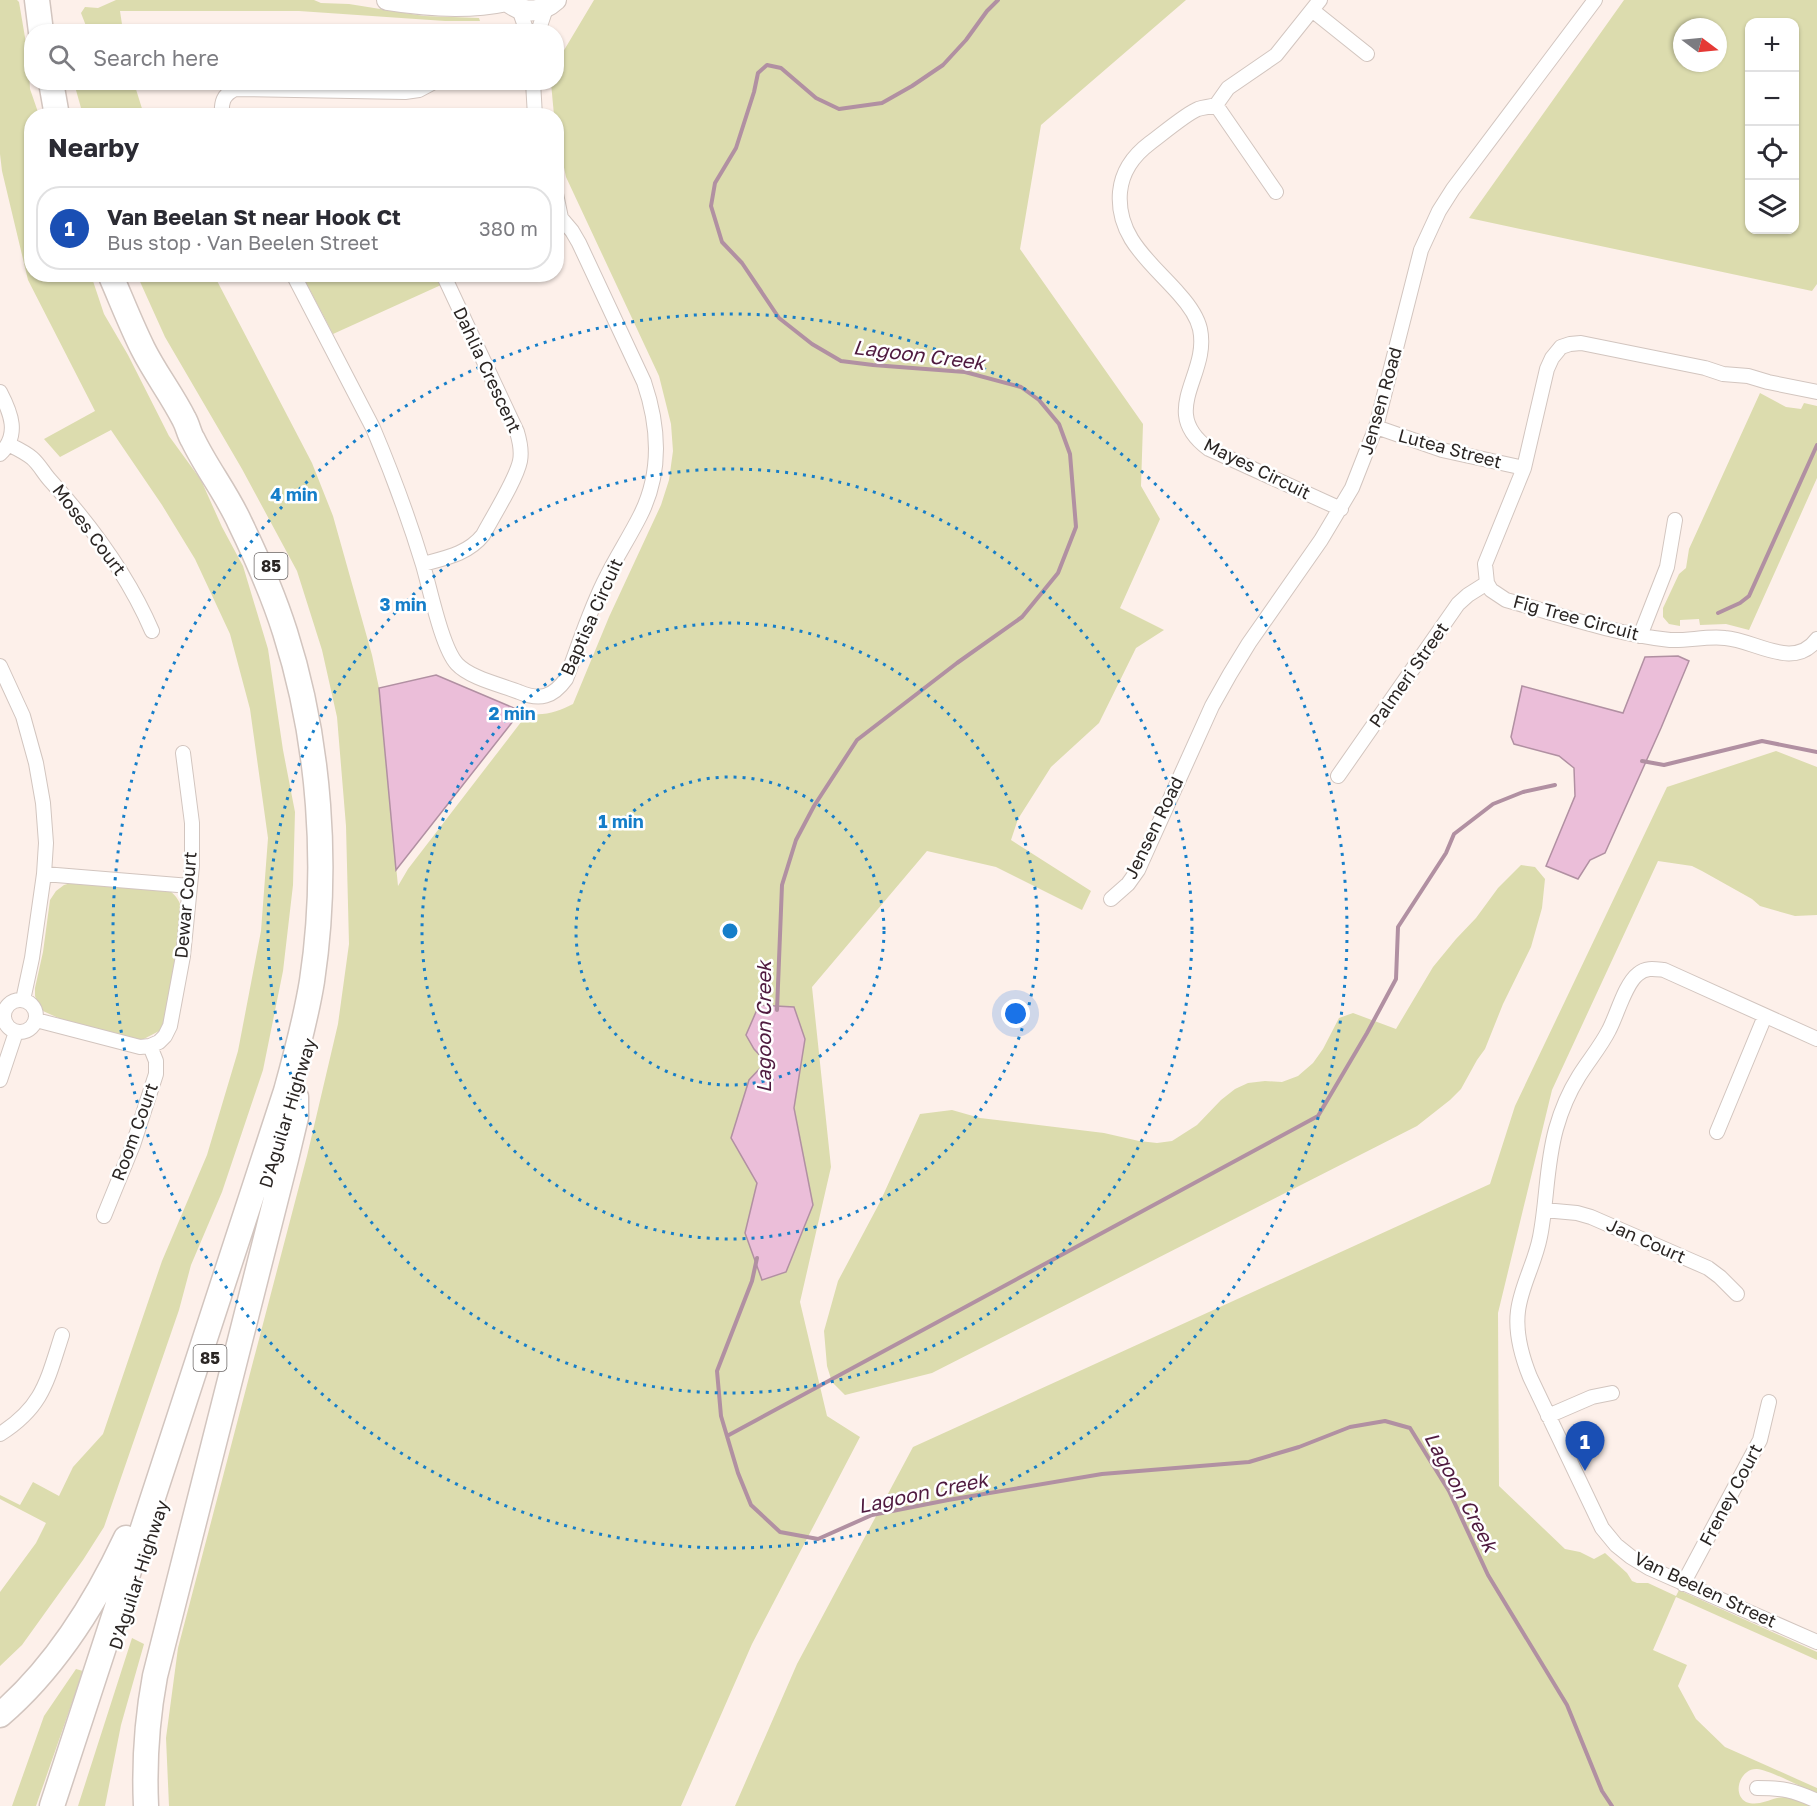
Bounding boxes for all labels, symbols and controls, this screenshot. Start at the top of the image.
north arrow [1673,18,1727,72]
map controls [1745,18,1799,234]
button: + [1745,18,1799,72]
search box [24,24,564,90]
icon: search [45,41,78,74]
text: Search here [93,44,219,71]
button: − [1745,72,1799,126]
button: locate [1745,126,1799,180]
text: Nearby [48,132,139,163]
button: layers [1745,180,1799,234]
text: Van Beelan St near Hook Ct [107,203,401,230]
text: 1 [64,216,75,240]
text: 380 m [479,216,538,240]
text: Bus stop · Van Beelen Street [107,230,379,254]
street label: Dahlia Crescent [449,303,527,436]
water label: Lagoon Creek [852,334,989,375]
street label: Jensen Road [1354,344,1406,457]
street label: Lutea Street [1396,424,1504,472]
street label: Mayes Circuit [1200,433,1314,503]
street label: Moses Court [48,479,131,579]
text: 4 min [270,483,318,505]
road number: 85 [254,553,288,579]
street label: Baptisa Circuit [555,554,627,679]
street label: Fig Tree Circuit [1511,590,1642,644]
text: 3 min [379,593,427,615]
street label: Palmeri Street [1364,618,1453,731]
text: 2 min [488,702,536,724]
street label: Jensen Road [1119,773,1187,882]
text: 1 min [598,810,644,832]
street label: Dewar Court [169,851,201,959]
centre of rings [720,921,740,941]
water label: Lagoon Creek [751,958,776,1093]
your location [1001,999,1030,1028]
street label: D'Aguilar Highway [254,1035,320,1190]
street label: Room Court [106,1080,162,1184]
street label: Jan Court [1603,1213,1689,1267]
road number: 85 [194,1345,226,1371]
pin: 1 [1566,1422,1604,1471]
water label: Lagoon Creek [1419,1428,1505,1558]
street label: Freney Court [1694,1440,1766,1549]
water label: Lagoon Creek [856,1466,993,1518]
street label: D'Aguilar Highway [104,1497,173,1652]
street label: Van Beelen Street [1631,1546,1780,1632]

